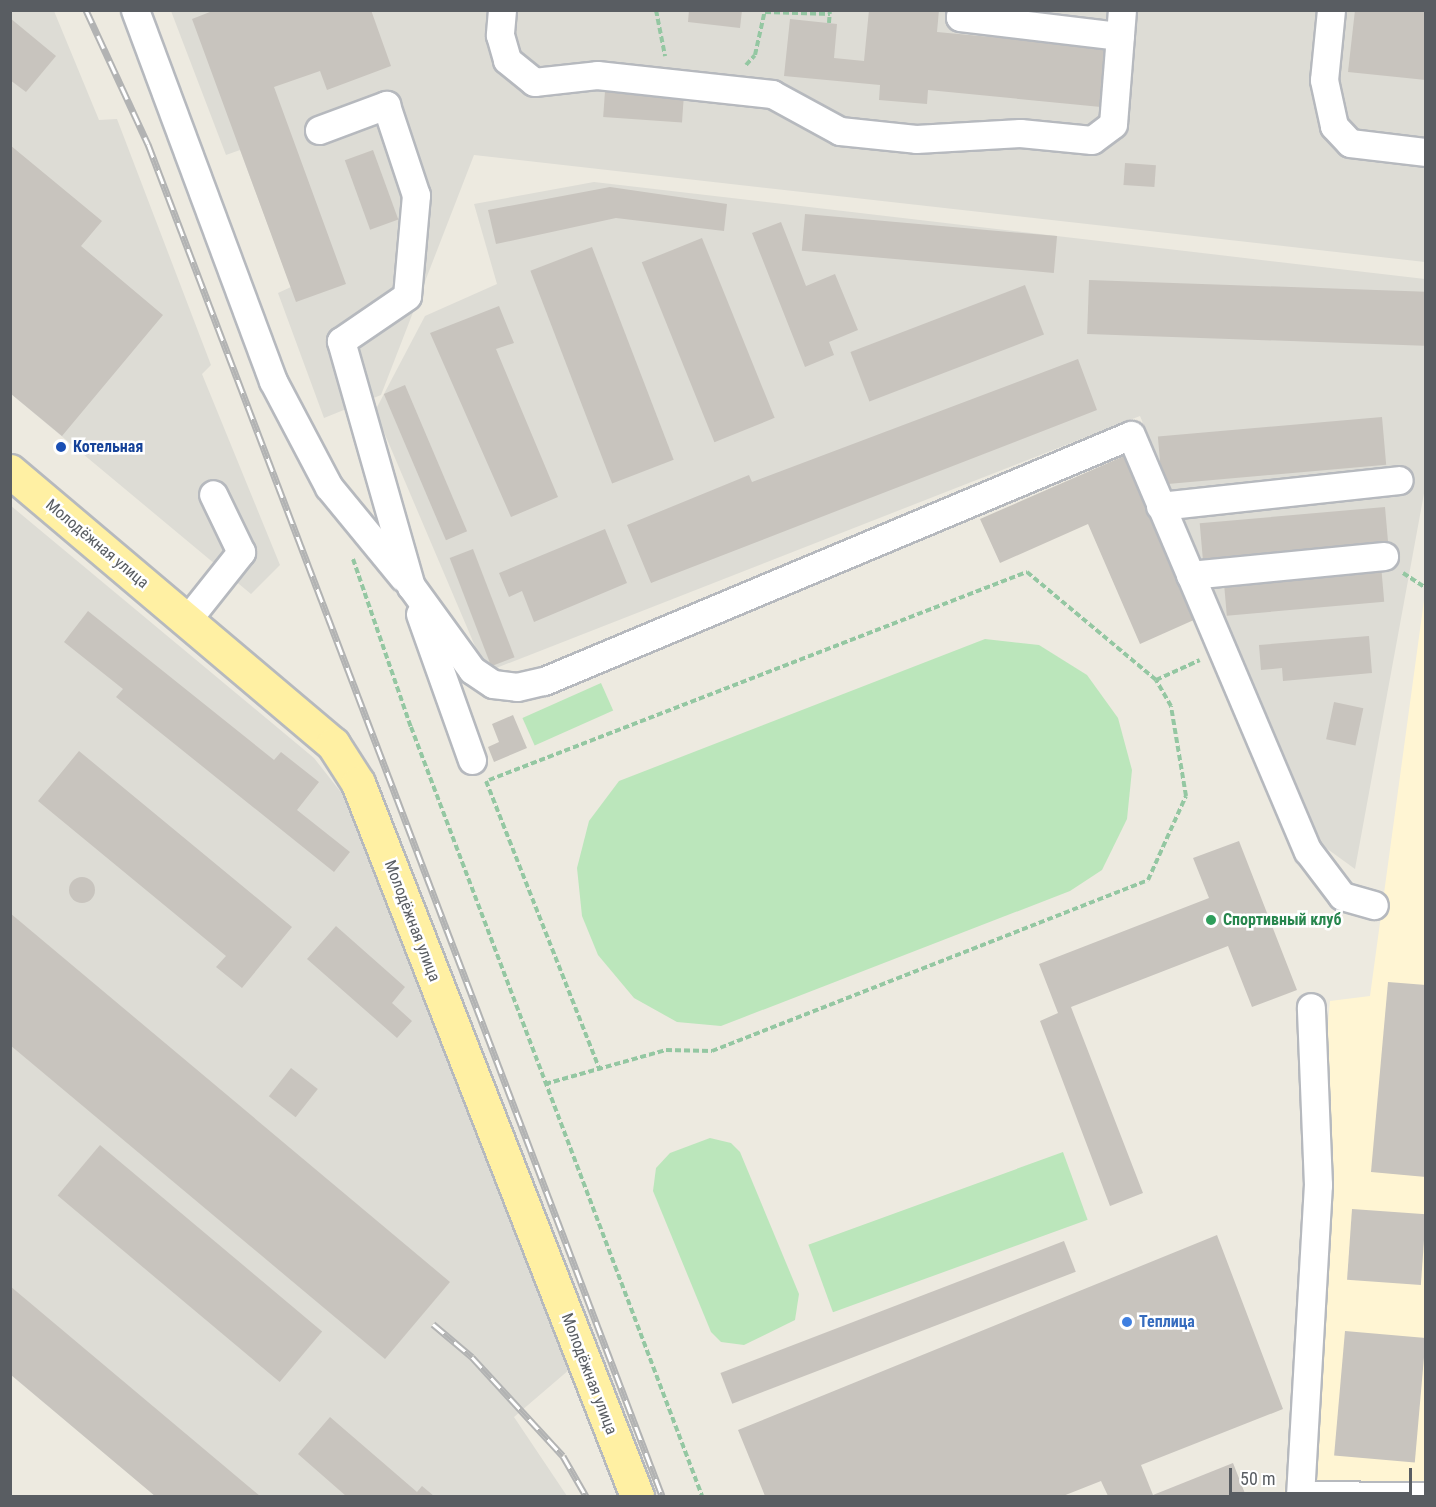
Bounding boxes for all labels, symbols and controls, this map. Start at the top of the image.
place label: Котельная [73,437,143,457]
marker: Котельная [54,440,68,454]
street label: Молодёжная улица [42,495,152,593]
street label: Молодёжная улица [380,858,444,984]
place label: Спортивный клуб [1223,910,1341,930]
marker: Спортивный клуб [1204,913,1218,927]
street label: Молодёжная улица [557,1311,621,1437]
place label: Теплица [1139,1312,1195,1332]
marker: Теплица [1120,1315,1134,1329]
scale bar [1232,1456,1415,1494]
text: 50 m [1240,1468,1275,1489]

